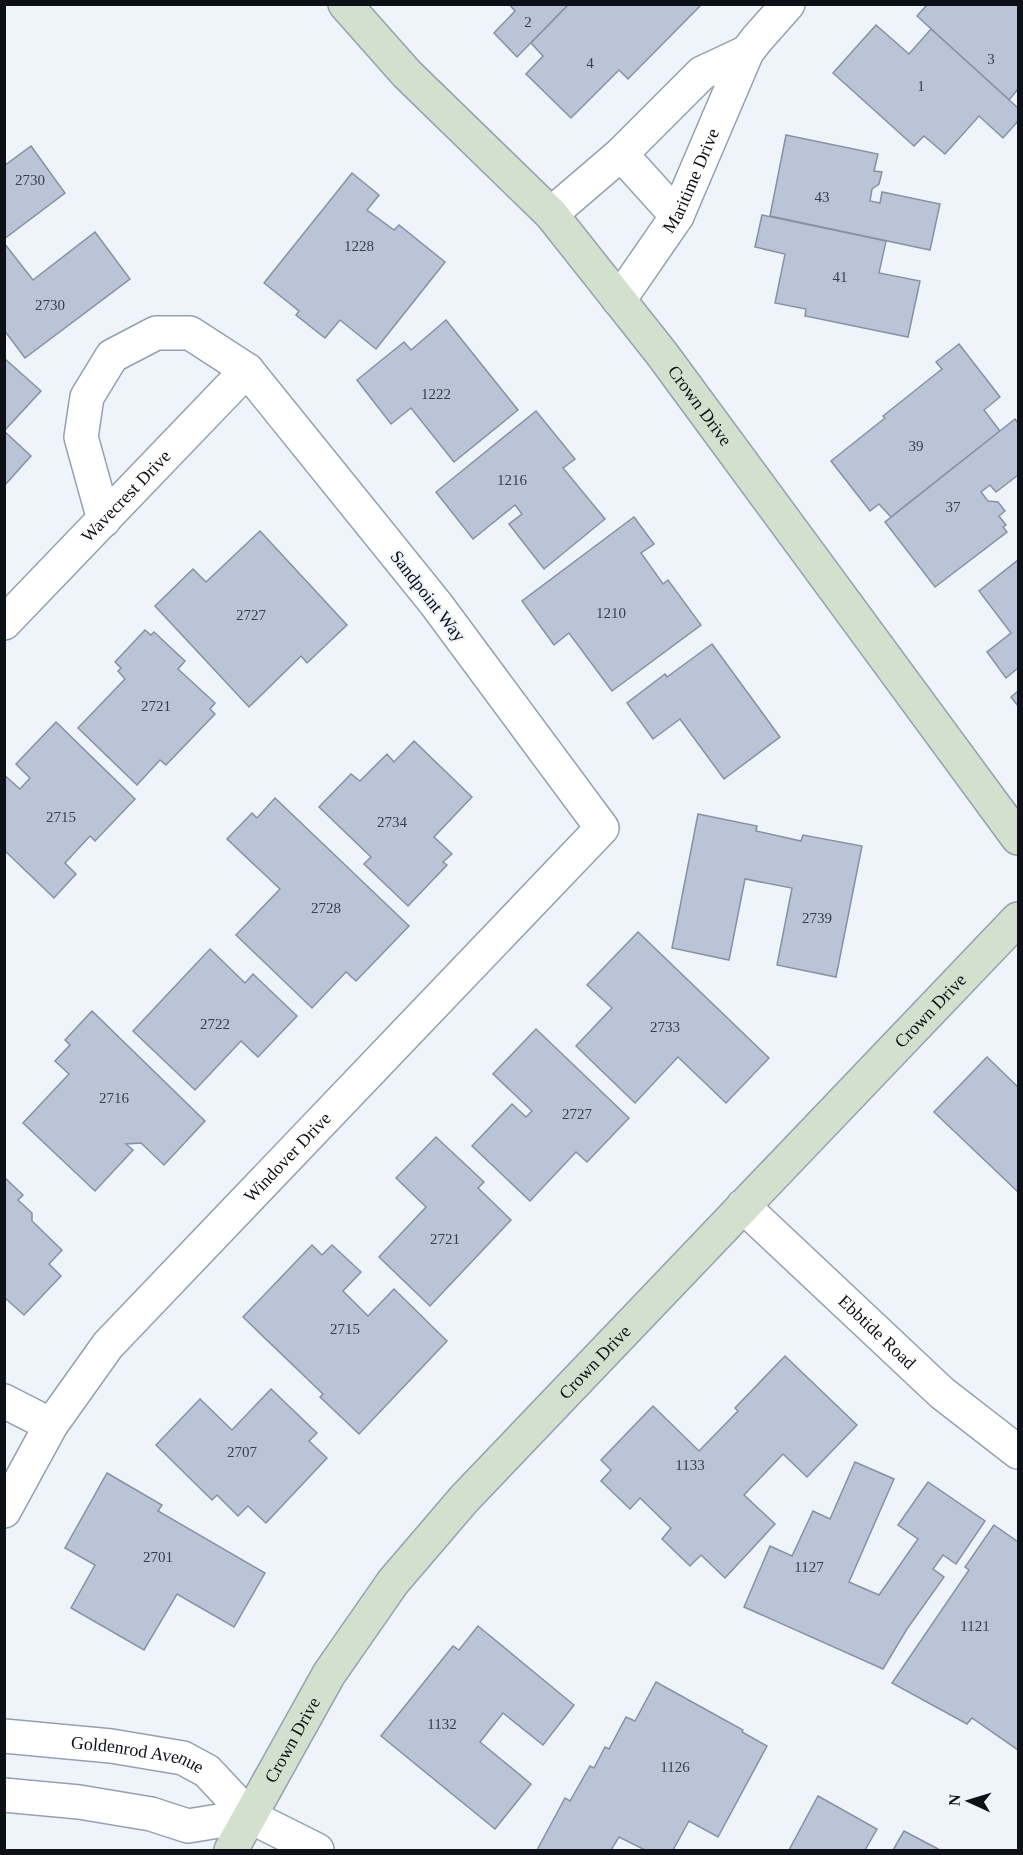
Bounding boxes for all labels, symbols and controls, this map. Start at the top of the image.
house number: 2 [524,14,532,30]
house number: 3 [987,51,995,67]
house number: 4 [586,55,594,71]
house number: 1 [917,78,925,94]
street label: Maritime Drive [658,125,723,237]
house number: 2730 [15,172,45,188]
house number: 43 [815,189,830,205]
house number: 1228 [344,238,374,254]
house number: 41 [833,269,848,285]
house number: 2730 [35,297,65,313]
street label: Crown Drive [664,362,736,450]
house number: 1222 [421,386,451,402]
house number: 39 [909,438,924,454]
street label: Wavecrest Drive [77,446,175,546]
house number: 1216 [497,472,528,488]
house number: 37 [946,499,961,515]
street label: Sandpoint Way [386,547,470,645]
house number: 1210 [596,605,626,621]
house number: 2727 [236,607,267,623]
house number: 2721 [141,698,171,714]
house number: 2715 [46,809,76,825]
house number: 2734 [377,814,408,830]
house number: 2728 [311,900,341,916]
house number: 2739 [802,910,832,926]
street label: Crown Drive [891,970,970,1052]
house number: 2722 [200,1016,230,1032]
house number: 2733 [650,1019,680,1035]
house number: 2716 [99,1090,130,1106]
house number: 2727 [562,1106,593,1122]
street label: Windover Drive [240,1108,335,1206]
house number: 2721 [430,1231,460,1247]
street label: Ebbtide Road [834,1291,920,1373]
house number: 2715 [330,1321,360,1337]
street label: Crown Drive [555,1321,635,1403]
house number: 2707 [227,1444,258,1460]
house number: 1133 [675,1457,705,1473]
house number: 2701 [143,1549,173,1565]
house number: 1127 [794,1559,824,1575]
house number: 1121 [960,1618,990,1634]
street label: Crown Drive [261,1694,324,1786]
house number: 1132 [427,1716,457,1732]
street label: Goldenrod Avenue [70,1732,207,1777]
house number: 1126 [660,1759,690,1775]
north arrow [939,1771,999,1831]
text: N [946,1793,963,1806]

